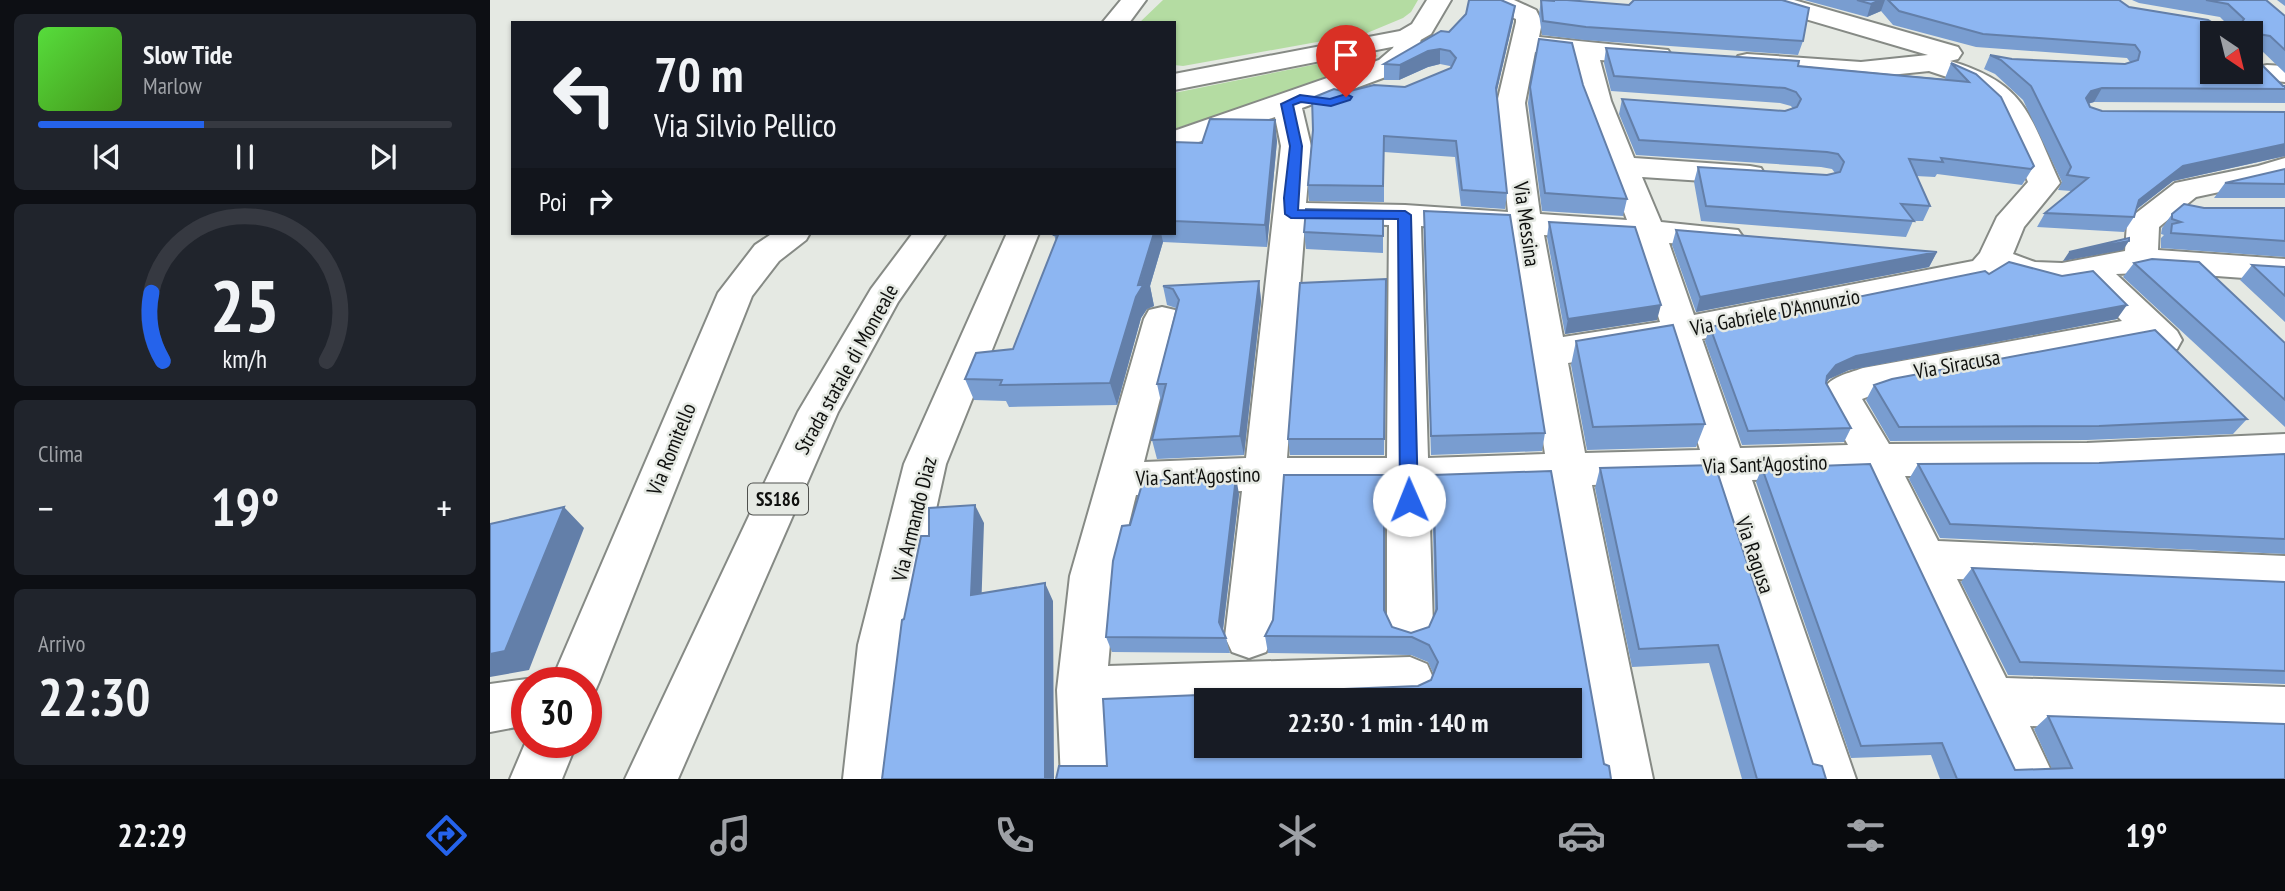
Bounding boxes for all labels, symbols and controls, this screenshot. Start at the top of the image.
north arrow [2200,21,2263,84]
map controls [2200,21,2263,84]
pin [1316,25,1376,97]
icon: arrive [1327,36,1365,74]
text: Slow Tide [143,38,233,71]
text: 70 m [654,42,743,106]
icon: left [539,49,630,140]
text: Marlow [143,71,202,100]
text: Via Silvio Pellico [654,104,837,146]
icon: previous [88,138,126,176]
icon: pause [226,138,264,176]
icon: next [364,138,402,176]
street label: Via Messina [1508,179,1546,268]
icon: right [581,182,619,220]
text: Poi [539,185,567,218]
text: 25 [210,257,280,351]
street label: Strada statale di Monreale [788,279,904,459]
street label: Via Gabriele D'Annunzio [1687,282,1862,342]
text: km/h [223,342,267,374]
street label: Via Siracusa [1911,343,2002,385]
street label: Via Romitello [640,399,702,500]
text: Clima [38,439,83,468]
street label: Via Sant'Agostino [1701,448,1828,480]
street label: Via Armando Diaz [885,454,943,585]
street label: Via Sant'Agostino [1134,460,1261,492]
position arrow [1372,463,1446,537]
text: 19° [211,473,279,540]
text: − [38,483,54,532]
text: + [436,483,452,532]
road number: SS186 [748,484,808,514]
street label: Via Ragusa [1729,512,1781,597]
text: Arrivo [38,629,85,658]
text: 22:30 [38,663,150,730]
speed limit sign: 30 [511,667,602,758]
text: 22:30 · 1 min · 140 m [1288,706,1488,739]
icon: directions [422,811,471,860]
icon: music [706,811,755,860]
icon: phone [990,811,1039,860]
icon: climate [1273,811,1322,860]
icon: car [1557,811,1606,860]
icon: filters [1841,811,1890,860]
text: 22:29 [117,814,187,856]
text: 19° [2125,814,2168,856]

